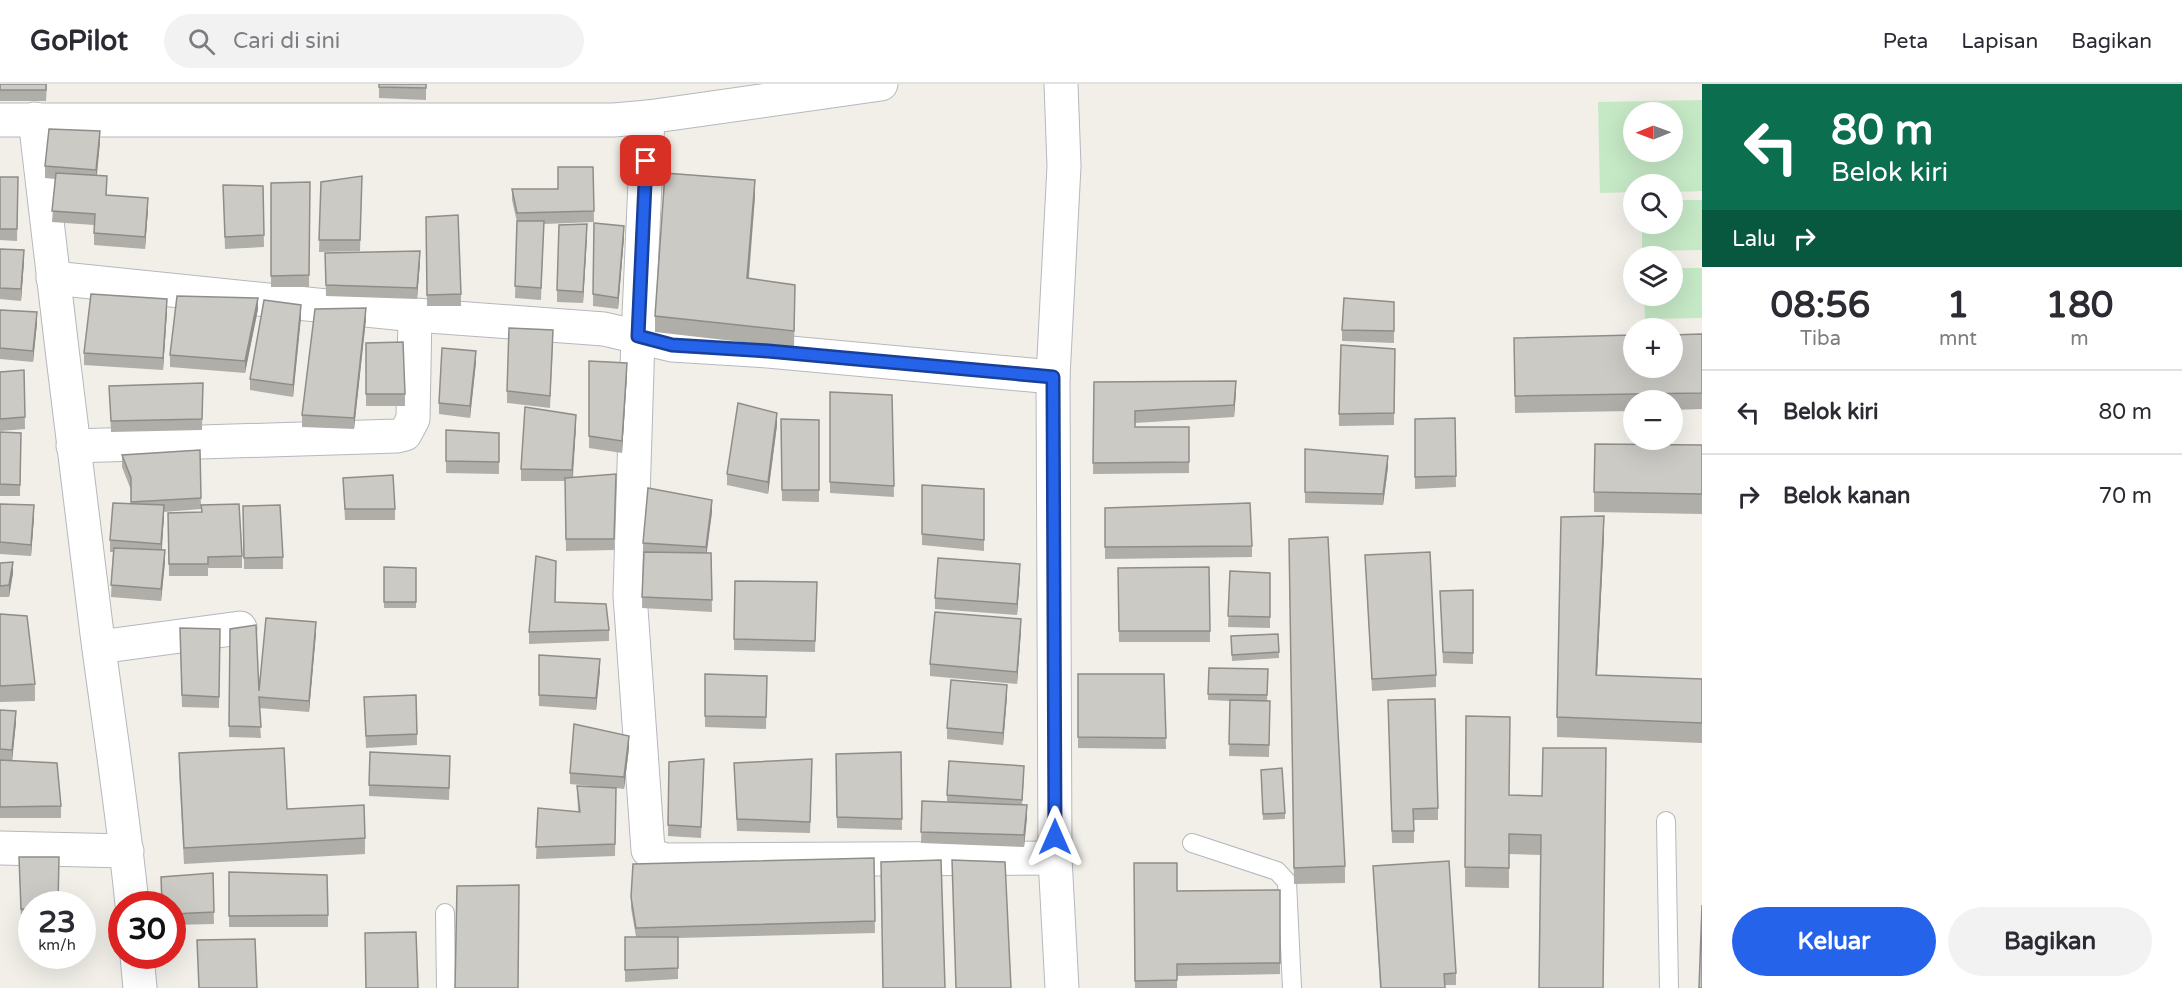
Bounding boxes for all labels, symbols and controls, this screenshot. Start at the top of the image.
search box [164,14,584,68]
text: GoPilot [30,24,128,58]
icon: search [185,25,218,58]
text: Cari di sini [233,28,340,54]
text: Peta [1883,29,1928,54]
text: Lapisan [1961,29,2038,54]
text: Bagikan [2071,29,2152,54]
north arrow [1623,102,1683,162]
map controls [1623,102,1683,450]
text: 80 m [1831,105,1933,156]
icon: left [1732,108,1810,186]
pin [620,135,671,186]
icon: arrive [629,144,662,177]
text: Belok kiri [1831,156,1948,189]
button: search [1623,174,1683,234]
icon: right [1788,222,1821,255]
text: Lalu [1732,226,1776,252]
button: layers [1623,246,1683,306]
text: 08:56 [1771,284,1870,327]
text: 1 [1947,284,1969,327]
text: 180 [2046,284,2113,327]
button: + [1623,318,1683,378]
text: Tiba [1800,327,1841,351]
text: mnt [1939,327,1977,351]
text: m [2070,327,2089,351]
button: − [1623,390,1683,450]
icon: left [1732,396,1765,429]
text: Belok kiri [1783,399,1879,425]
text: 80 m [2098,399,2152,425]
icon: right [1732,480,1765,513]
text: Belok kanan [1783,483,1910,509]
text: 70 m [2098,483,2152,509]
position arrow [1023,805,1087,869]
speed limit sign: 30 [108,891,186,969]
text: 23 [38,904,76,941]
button: Keluar [1732,907,1936,976]
button: Bagikan [1948,907,2152,976]
text: km/h [38,936,76,954]

